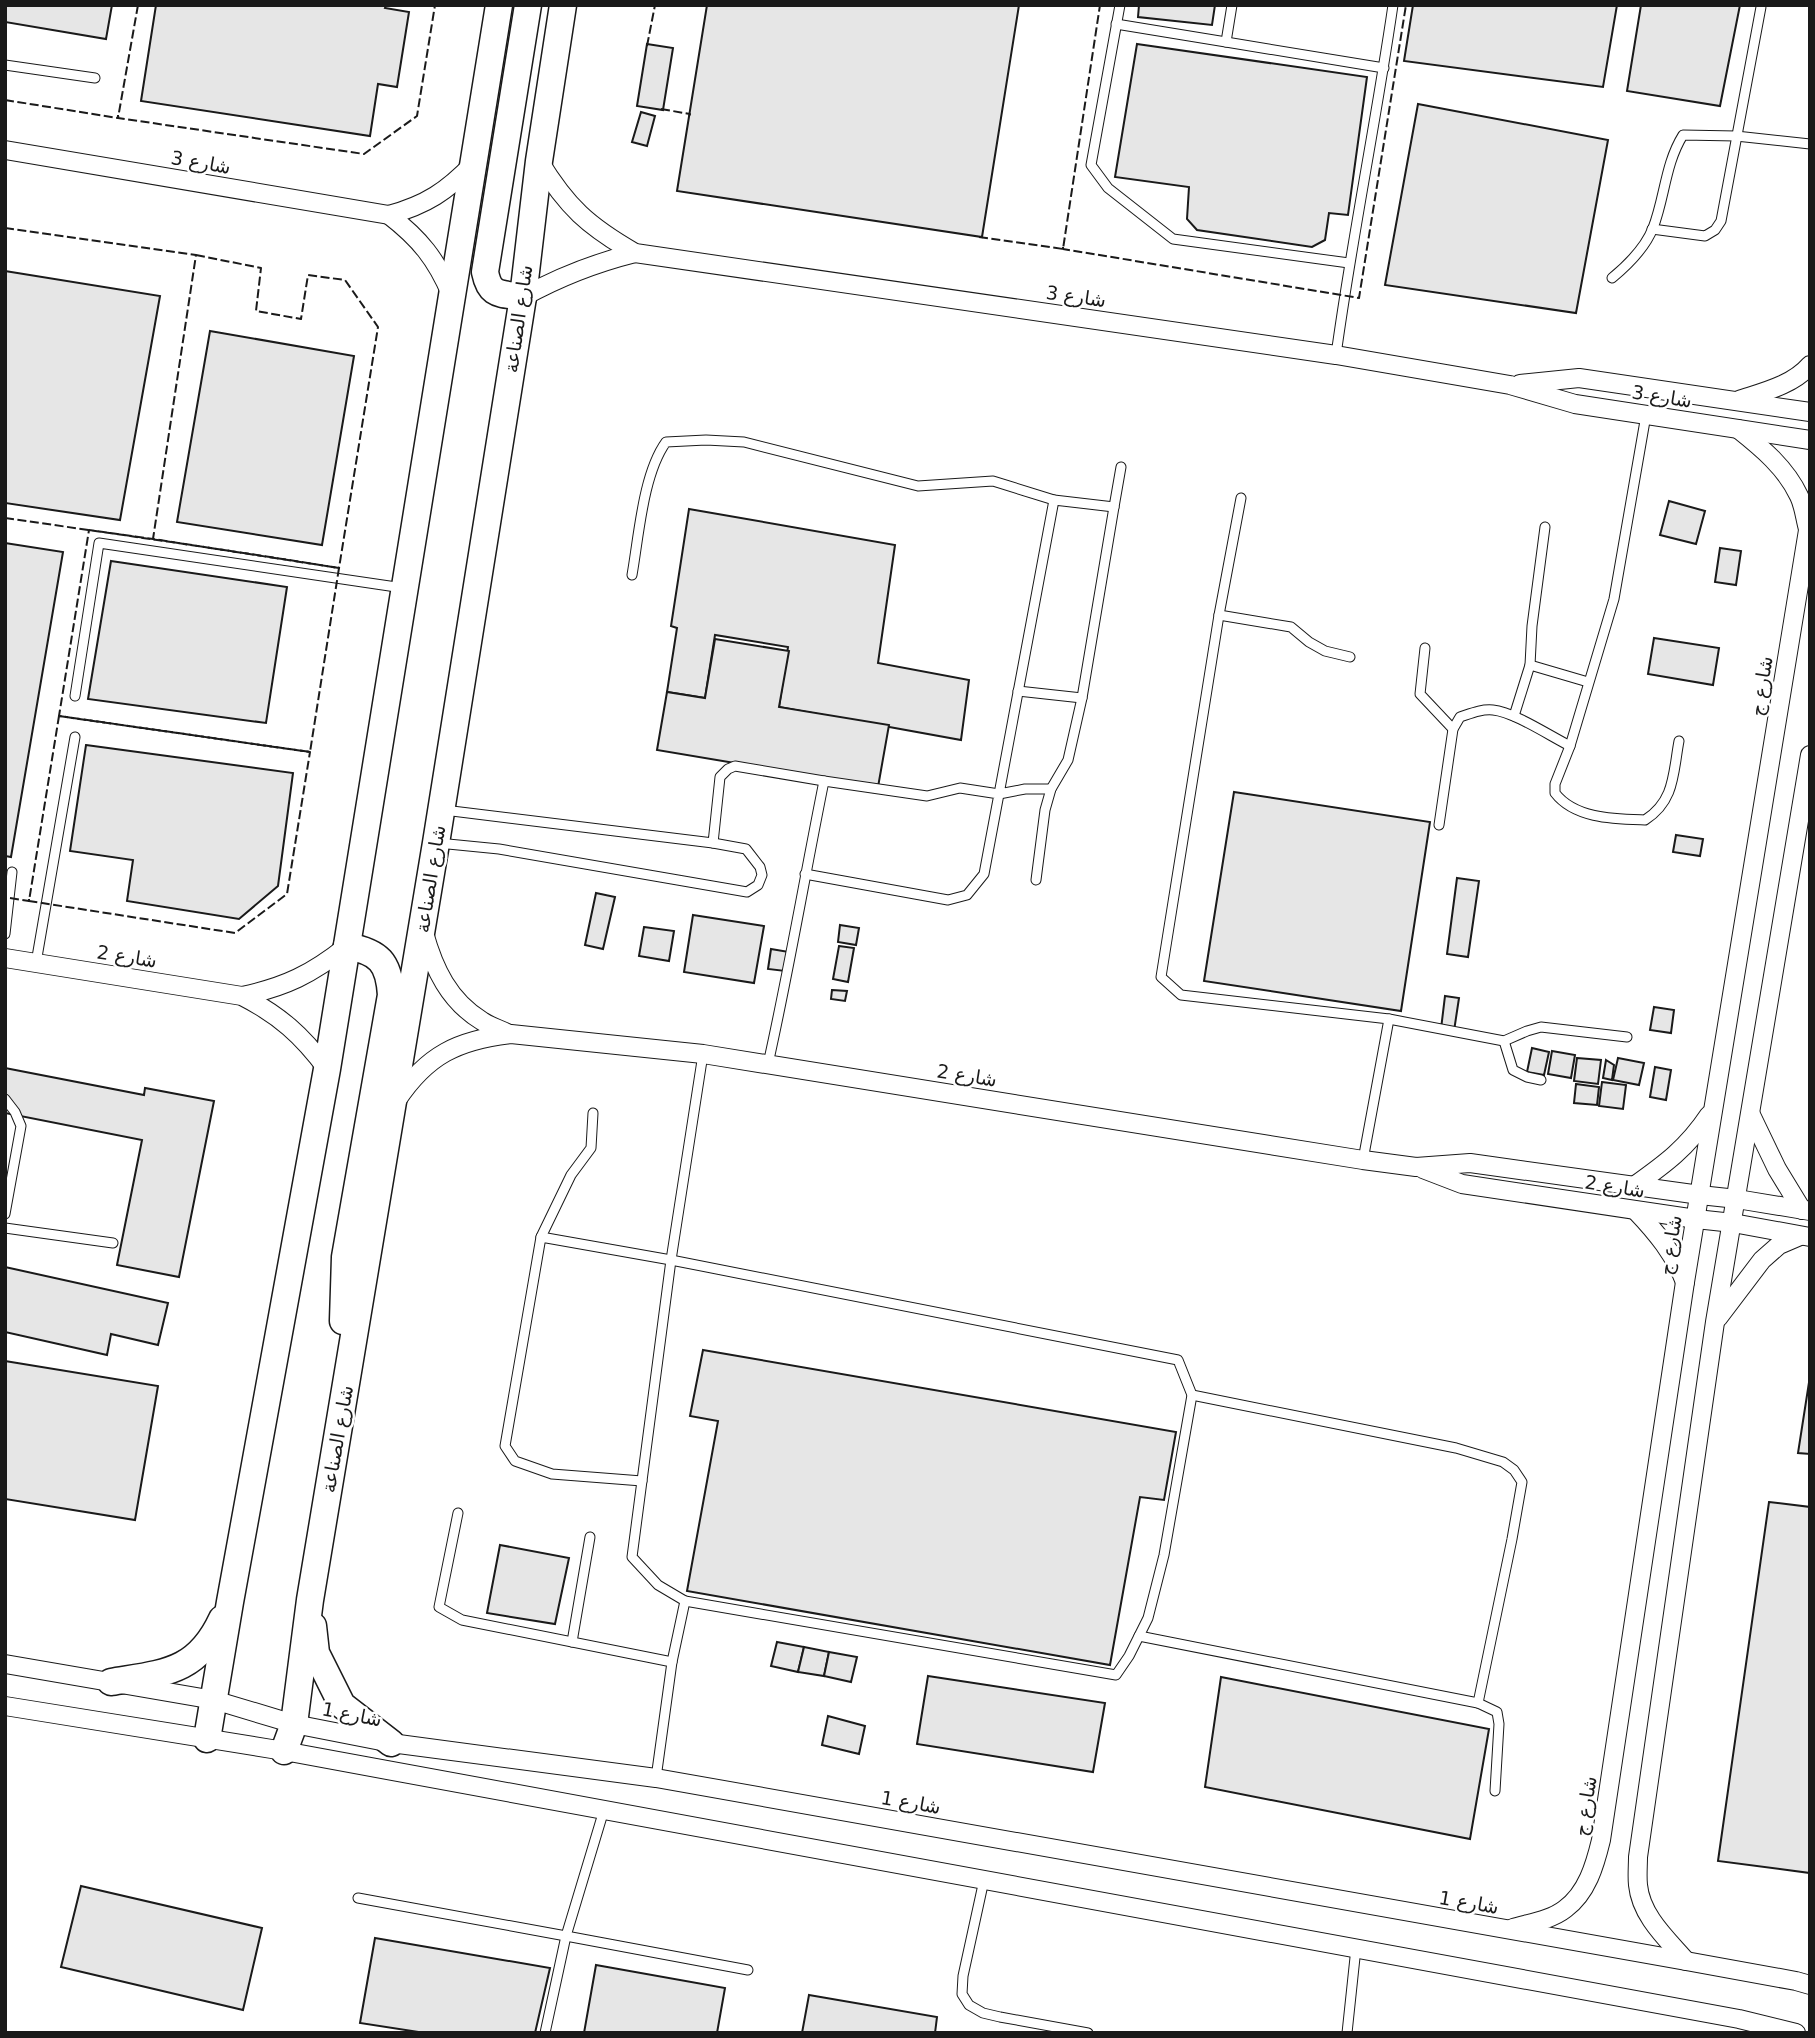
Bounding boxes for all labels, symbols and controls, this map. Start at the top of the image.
street label: شارع 3 [169,146,233,179]
street label: شارع الصناعة [500,264,537,375]
street label: شارع 3 [1044,281,1107,312]
street label: شارع 3 [1630,380,1694,413]
street label: شارع ج [1745,654,1778,718]
street label: شارع الصناعة [411,824,450,935]
street label: شارع 2 [95,940,159,973]
street label: شارع 2 [935,1059,999,1092]
street label: شارع 2 [1583,1170,1647,1203]
street label: شارع ج [1654,1213,1687,1277]
street label: شارع الصناعة [317,1383,358,1495]
street label: شارع 1 [320,1697,384,1732]
street label: شارع ج [1569,1774,1602,1838]
street label: شارع 1 [879,1786,943,1819]
street label: شارع 1 [1437,1886,1501,1919]

